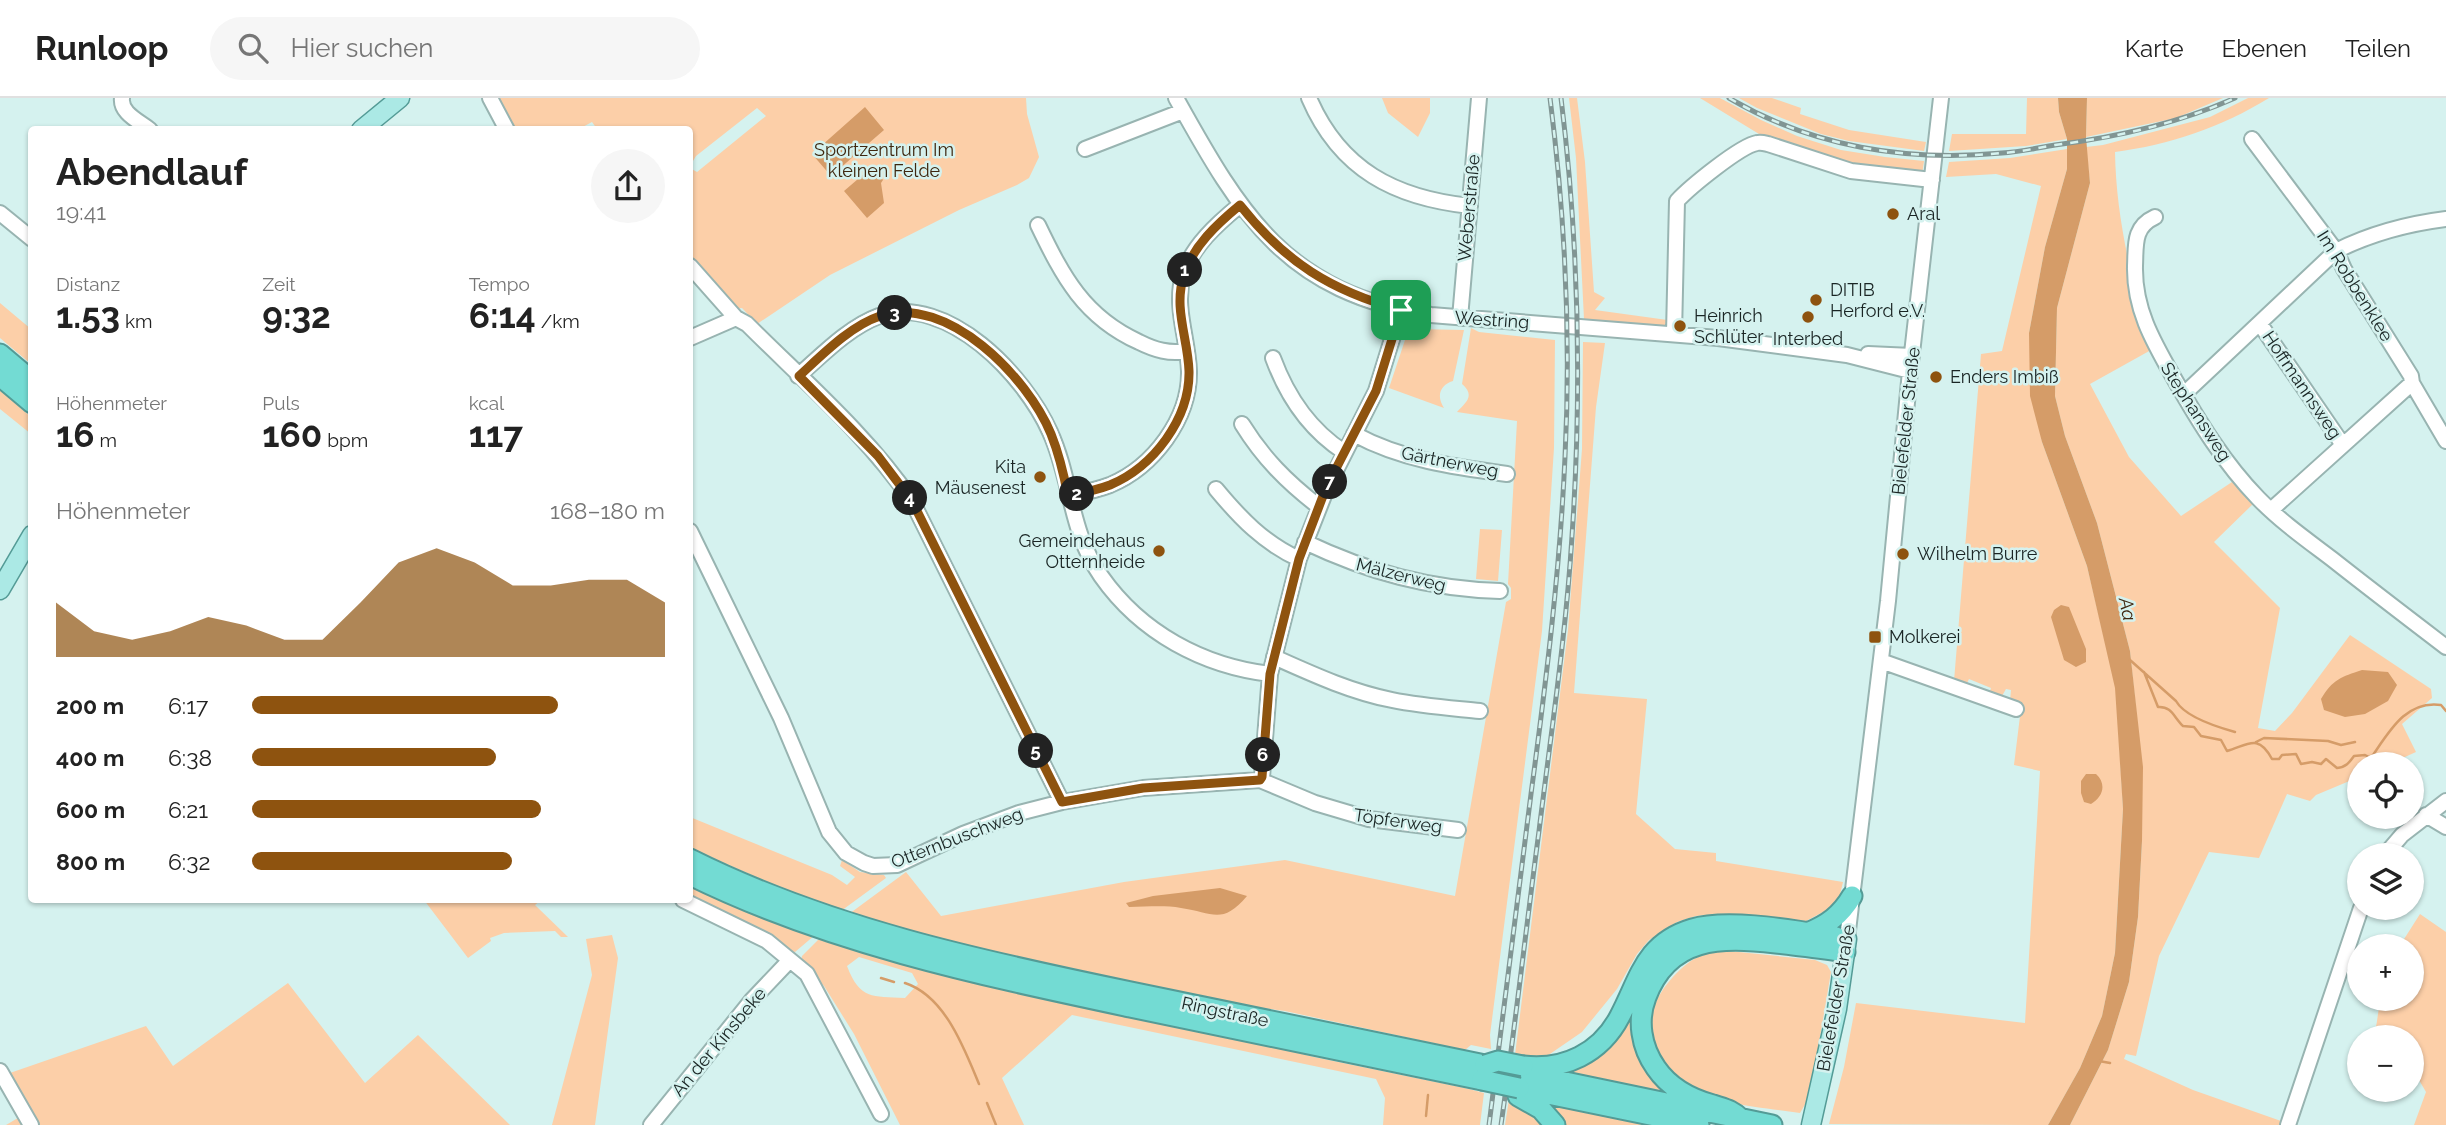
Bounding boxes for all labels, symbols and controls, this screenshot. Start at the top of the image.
search box [210,17,700,80]
text: Runloop [35,29,168,68]
icon: search [234,29,272,67]
text: Hier suchen [290,33,434,63]
text: Karte [2125,34,2184,63]
text: Ebenen [2222,34,2307,63]
text: Teilen [2345,34,2411,63]
park label: Sportzentrum Im kleinen Felde [814,139,954,181]
text: Abendlauf [56,149,247,194]
button: share [591,149,665,223]
street label: Weberstraße [1453,153,1484,262]
text: 19:41 [56,198,106,225]
place label: Aral [1907,203,1940,224]
marker: Aral [1885,206,1901,222]
street label: Im Robbenklee [2313,226,2398,345]
pin: 1 [1168,252,1202,288]
text: 1 [1180,258,1189,280]
text: Distanz [56,273,120,295]
text: Zeit [262,273,296,295]
text: Tempo [469,273,530,295]
place label: DITIB Herford e.V. [1830,279,1925,321]
pin [1371,280,1431,340]
icon: arrive [1382,291,1420,329]
marker: DITIB Herford e.V. [1808,292,1824,308]
text: 1.53 [56,295,120,336]
text: 9:32 [262,295,331,336]
text: 6:14 [469,295,536,336]
pin: 3 [878,296,912,330]
text: 3 [889,301,900,323]
place label: Heinrich Schlüter [1694,305,1764,347]
street label: Westring [1454,306,1530,333]
marker: Interbed [1800,309,1816,325]
text: km [120,310,152,332]
text: /km [536,310,580,332]
marker: Heinrich Schlüter [1672,318,1688,334]
street label: Hoffmannsweg [2258,327,2346,443]
place label: Interbed [1773,328,1843,349]
street label: Bielefelder Straße [1887,346,1924,496]
street label: Stephansweg [2157,358,2236,465]
place label: Enders Imbiß [1950,366,2059,387]
marker: Enders Imbiß [1928,369,1944,385]
text: Höhenmeter [56,392,167,414]
text: Puls [262,392,300,414]
text: kcal [469,392,504,414]
text: 16 [56,414,95,455]
text: 160 [262,414,322,455]
text: 117 [469,414,523,455]
text: m [95,429,117,451]
text: bpm [322,429,368,451]
street label: Gärtnerweg [1400,442,1500,481]
place label: Kita Mäusenest [935,456,1026,498]
pin: 7 [1312,464,1348,500]
marker: Kita Mäusenest [1032,469,1048,485]
text: 7 [1324,470,1335,492]
pin: 2 [1060,476,1094,512]
pin: 4 [892,480,928,516]
text: 2 [1071,482,1082,504]
text: 4 [904,486,915,508]
text: Höhenmeter [56,497,190,524]
text: 168–180 m [550,497,665,524]
place label: Gemeindehaus Otternheide [1019,530,1145,572]
marker: Gemeindehaus Otternheide [1151,543,1167,559]
place label: Wilhelm Burre [1917,543,2038,564]
marker: Wilhelm Burre [1895,546,1911,562]
street label: Mälzerweg [1354,553,1448,596]
water label: Aa [2115,594,2141,623]
place label: Molkerei [1889,626,1960,647]
marker: Molkerei [1867,629,1883,645]
text: 200 m [56,692,124,719]
text: 6:17 [168,692,208,719]
pin: 5 [1018,734,1054,768]
pin: 6 [1246,738,1280,772]
text: 5 [1030,739,1041,761]
text: 6 [1257,743,1268,765]
text: 400 m [56,744,124,771]
text: 6:38 [168,744,212,771]
map controls [2347,752,2424,1102]
button: locate [2347,752,2424,829]
text: 600 m [56,796,125,823]
text: 6:21 [168,796,208,823]
street label: Otternbuschweg [888,803,1026,872]
street label: Töpferweg [1352,804,1444,837]
button: layers [2347,843,2424,920]
text: 800 m [56,848,125,875]
text: 6:32 [168,848,210,875]
street label: Bielefelder Straße [1812,923,1859,1073]
button: + [2347,934,2424,1011]
street label: An der Kinsbeke [667,983,770,1100]
street label: Ringstraße [1180,992,1271,1031]
button: − [2347,1025,2424,1102]

